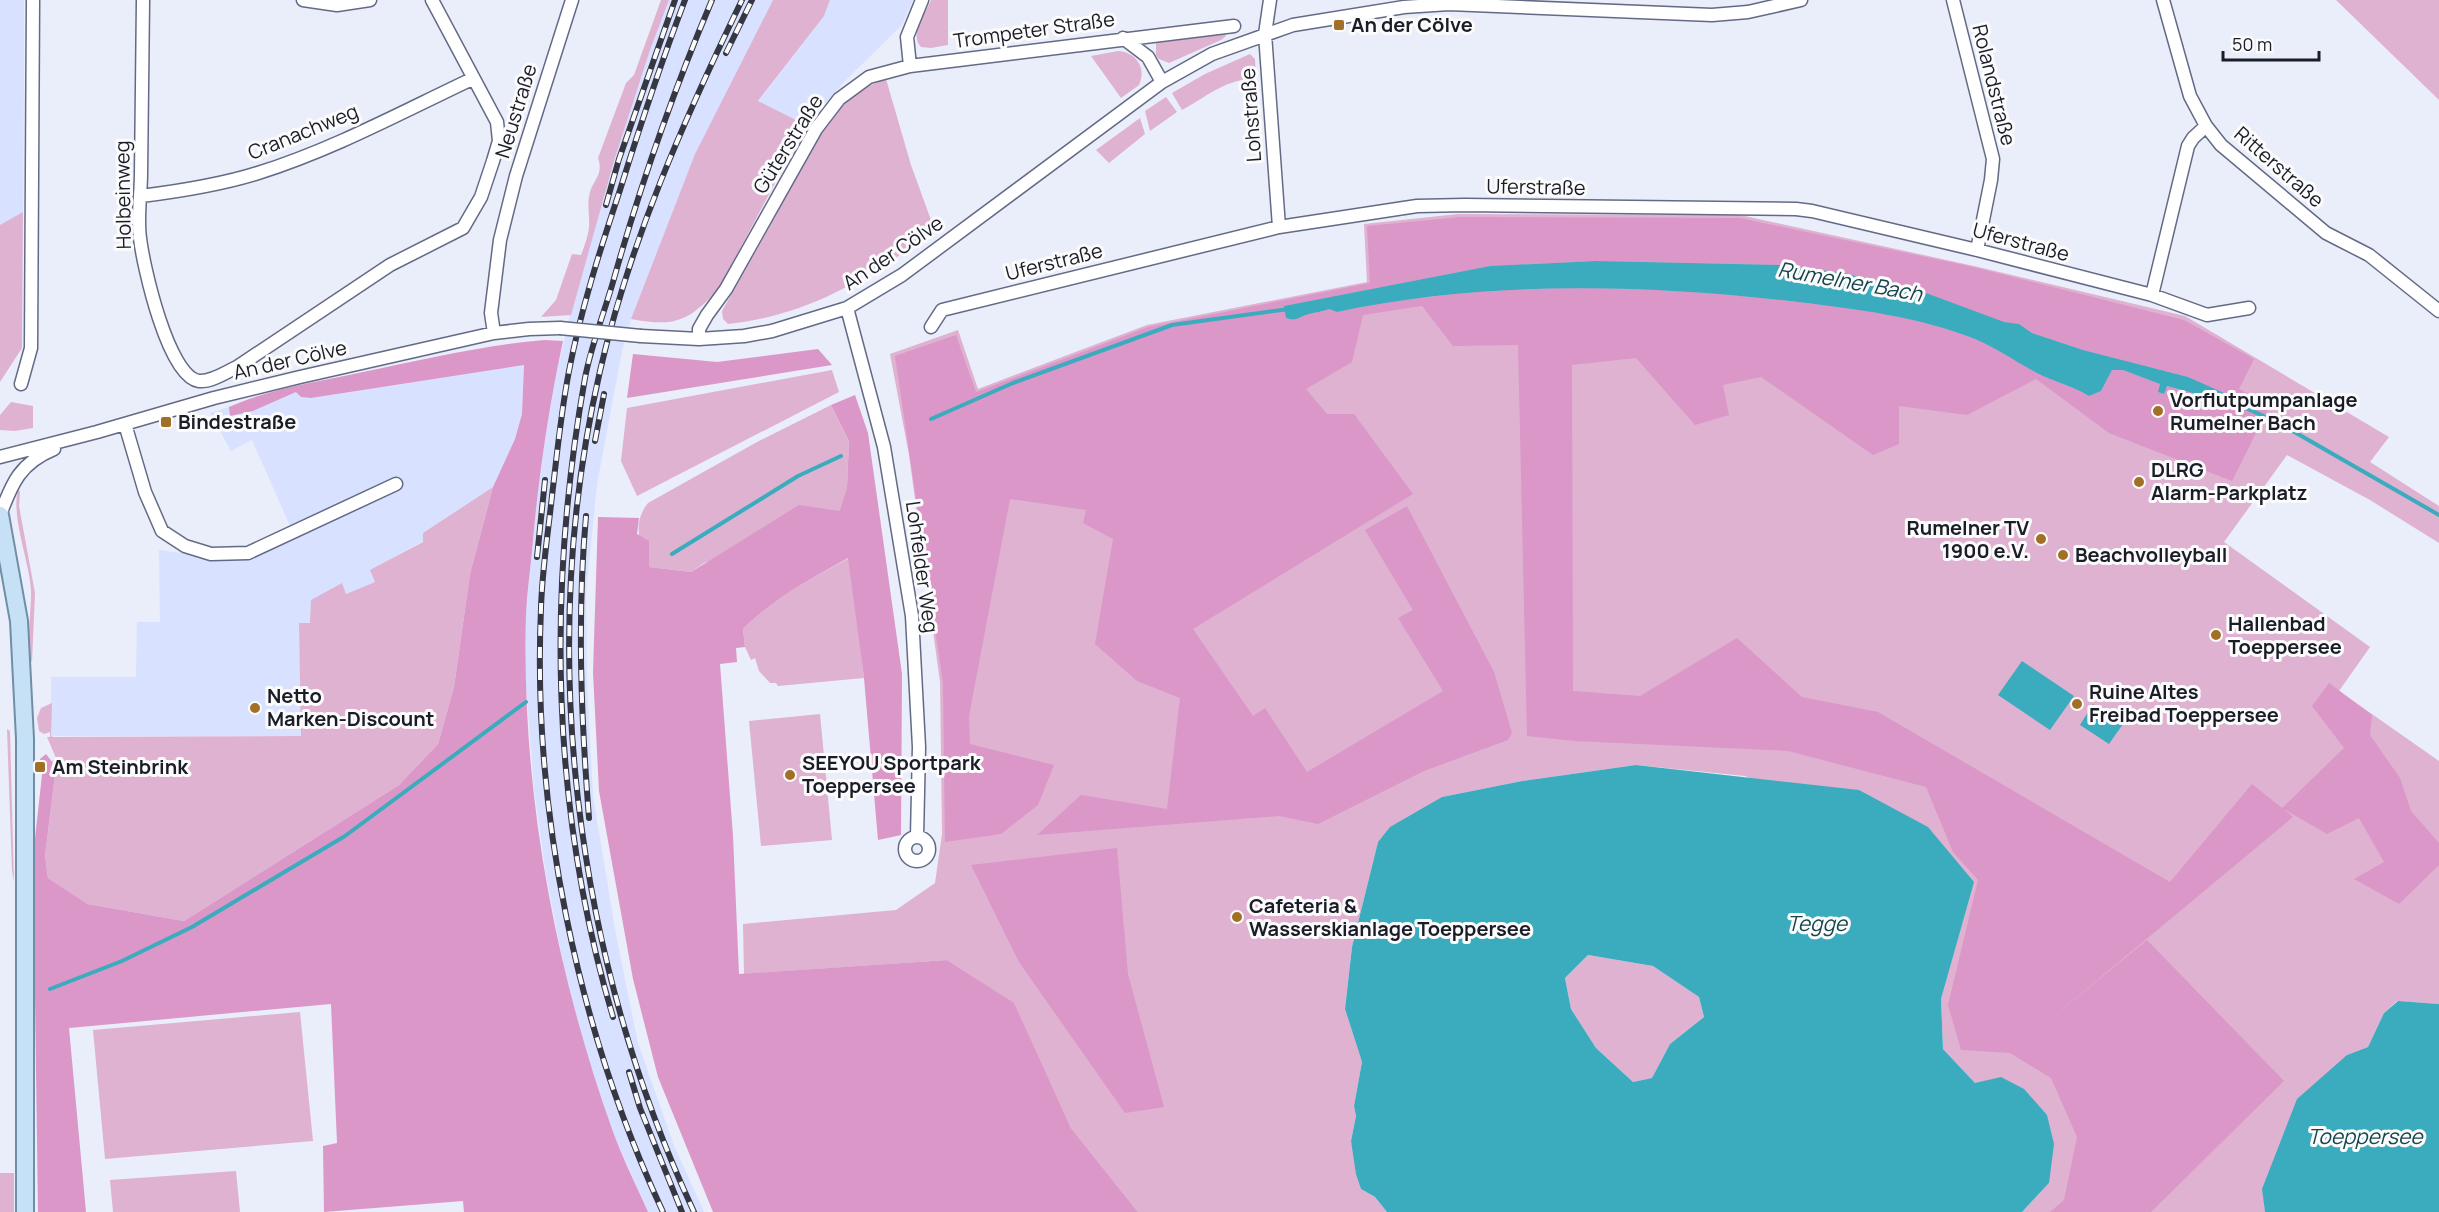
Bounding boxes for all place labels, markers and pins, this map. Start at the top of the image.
place label: An der Cölve [1351,11,1473,38]
marker: An der Cölve [1332,18,1346,32]
place label: Vorflutpumpanlage Rumelner Bach [2170,386,2358,436]
marker: Vorflutpumpanlage Rumelner Bach [2151,404,2165,418]
place label: Bindestraße [178,408,296,435]
marker: Bindestraße [159,415,173,429]
place label: DLRG Alarm-Parkplatz [2151,456,2307,506]
marker: DLRG Alarm-Parkplatz [2132,475,2146,489]
place label: Rumelner TV 1900 e.V. [1907,514,2029,564]
marker: Rumelner TV 1900 e.V. [2034,532,2048,546]
place label: Beachvolleyball [2075,541,2227,568]
marker: Beachvolleyball [2056,548,2070,562]
place label: Hallenbad Toeppersee [2228,610,2342,660]
marker: Hallenbad Toeppersee [2209,628,2223,642]
place label: Ruine Altes Freibad Toeppersee [2089,678,2279,728]
place label: Netto Marken-Discount [267,682,435,732]
marker: Ruine Altes Freibad Toeppersee [2070,697,2084,711]
marker: Netto Marken-Discount [248,701,262,715]
place label: SEEYOU Sportpark Toeppersee [802,749,982,799]
place label: Am Steinbrink [52,753,189,780]
marker: Am Steinbrink [33,760,47,774]
marker: SEEYOU Sportpark Toeppersee [783,768,797,782]
place label: Cafeteria & Wasserskianlage Toeppersee [1249,892,1531,942]
marker: Cafeteria & Wasserskianlage Toeppersee [1230,910,1244,924]

